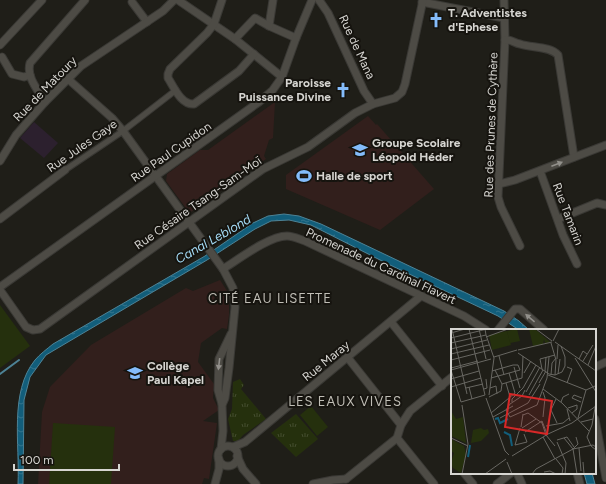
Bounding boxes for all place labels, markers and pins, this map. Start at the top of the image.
place label: T. Adventistes d'Ephese [448,6,527,34]
church icon: T. Adventistes d'Ephese [427,11,445,29]
place label: Paroisse Puissance Divine [239,76,331,104]
church icon: Paroisse Puissance Divine [334,81,352,99]
place label: Groupe Scolaire Léopold Héder [372,136,461,164]
school or university icon: Groupe Scolaire Léopold Héder [351,141,369,159]
sports icon: Halle de sport [295,167,313,185]
place label: Halle de sport [316,169,393,183]
place label: Collège Paul Kapel [147,359,204,387]
school or university icon: Collège Paul Kapel [126,364,144,382]

